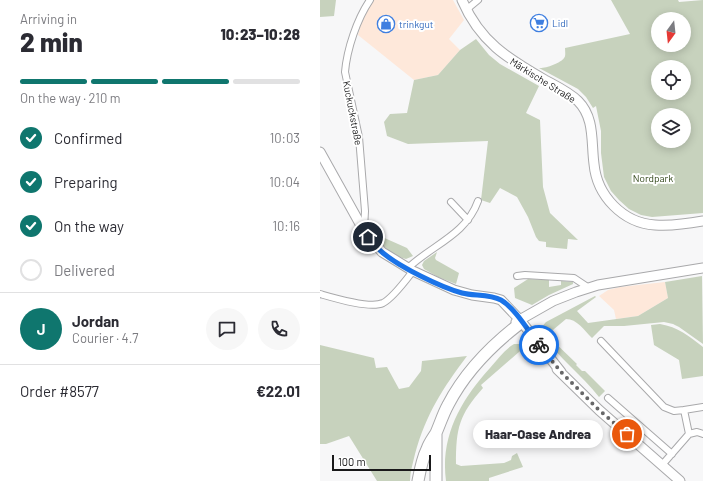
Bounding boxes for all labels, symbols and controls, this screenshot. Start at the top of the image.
text: Arriving in [20,11,77,27]
north arrow [651,12,691,52]
map controls [651,12,691,148]
supermarket icon: Lidl [529,13,549,33]
shop icon: trinkgut [376,14,396,34]
place label: Lidl [552,17,568,29]
place label: trinkgut [399,18,434,30]
text: 10:23–10:28 [220,25,300,43]
text: 2 min [20,26,83,57]
street label: Märkische Straße [508,55,578,105]
button: locate [651,60,691,100]
street label: Kuckuckstraße [341,80,365,146]
text: On the way · 210 m [20,90,121,106]
button: layers [651,108,691,148]
icon: check [20,127,42,149]
text: Confirmed [54,129,122,147]
text: 10:03 [270,130,300,146]
icon: check [20,171,42,193]
park label: Nordpark [633,172,673,184]
text: Preparing [54,173,118,191]
text: 10:04 [269,174,300,190]
icon: check [20,215,42,237]
text: On the way [54,217,124,235]
text: 10:16 [272,218,300,234]
pin [351,220,385,254]
icon: home [357,226,379,248]
text: Delivered [54,261,115,279]
button: chat [206,308,248,350]
button: phone [258,308,300,350]
text: Jordan [72,312,119,330]
text: J [37,320,45,338]
courier [519,325,559,365]
text: Courier · 4.7 [72,330,139,346]
icon: bike [528,334,550,356]
text: Order #8577 [20,382,99,400]
text: €22.01 [256,382,300,400]
pin [610,417,644,451]
callout: Haar-Oase Andrea [473,420,603,448]
icon: bag [616,423,638,445]
text: Haar-Oase Andrea [485,426,591,442]
scale bar [332,453,431,472]
text: 100 m [338,455,366,468]

